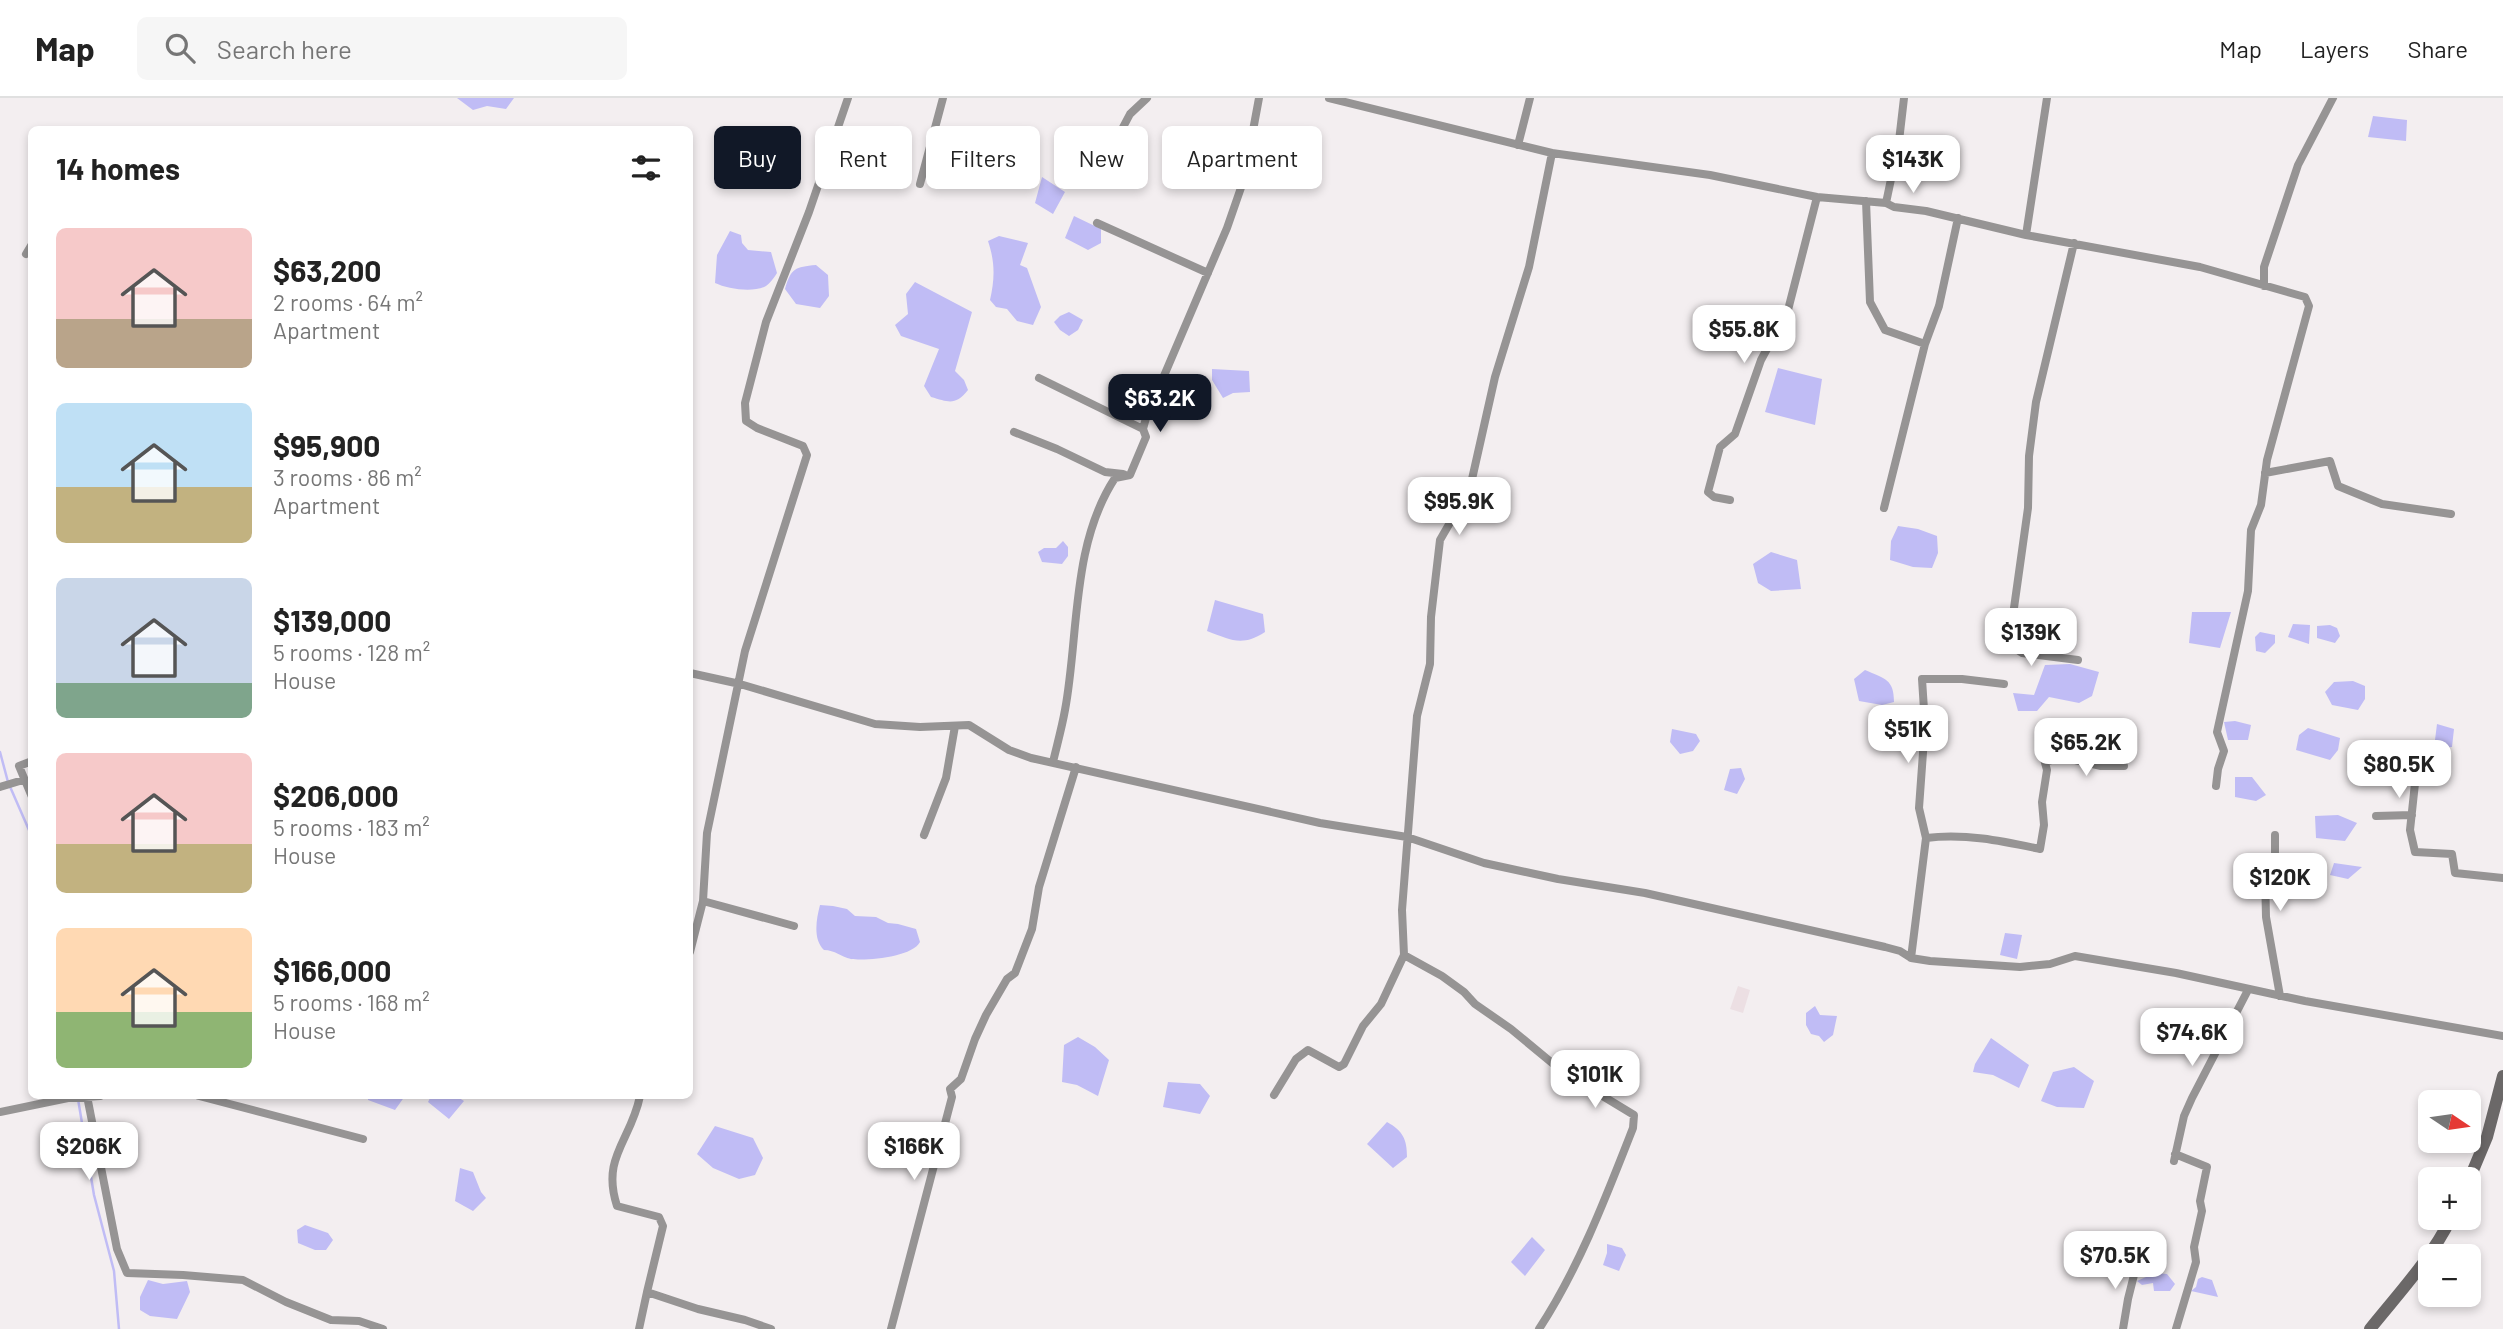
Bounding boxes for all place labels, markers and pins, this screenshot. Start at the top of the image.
pin: $143K [1864,136,1962,195]
pin: $55.8K [1687,306,1801,365]
pin: $63.2K [1103,374,1217,434]
pin: $95.9K [1402,478,1516,537]
pin: $139K [1982,608,2080,668]
pin: $51K [1867,706,1949,765]
pin: $65.2K [2029,718,2143,778]
pin: $80.5K [2342,740,2456,800]
pin: $120K [2231,854,2329,913]
pin: $74.6K [2135,1009,2249,1068]
pin: $101K [1546,1051,1644,1110]
pin: $206K [40,1122,138,1182]
pin: $166K [865,1122,963,1182]
pin: $70.5K [2058,1232,2172,1291]

